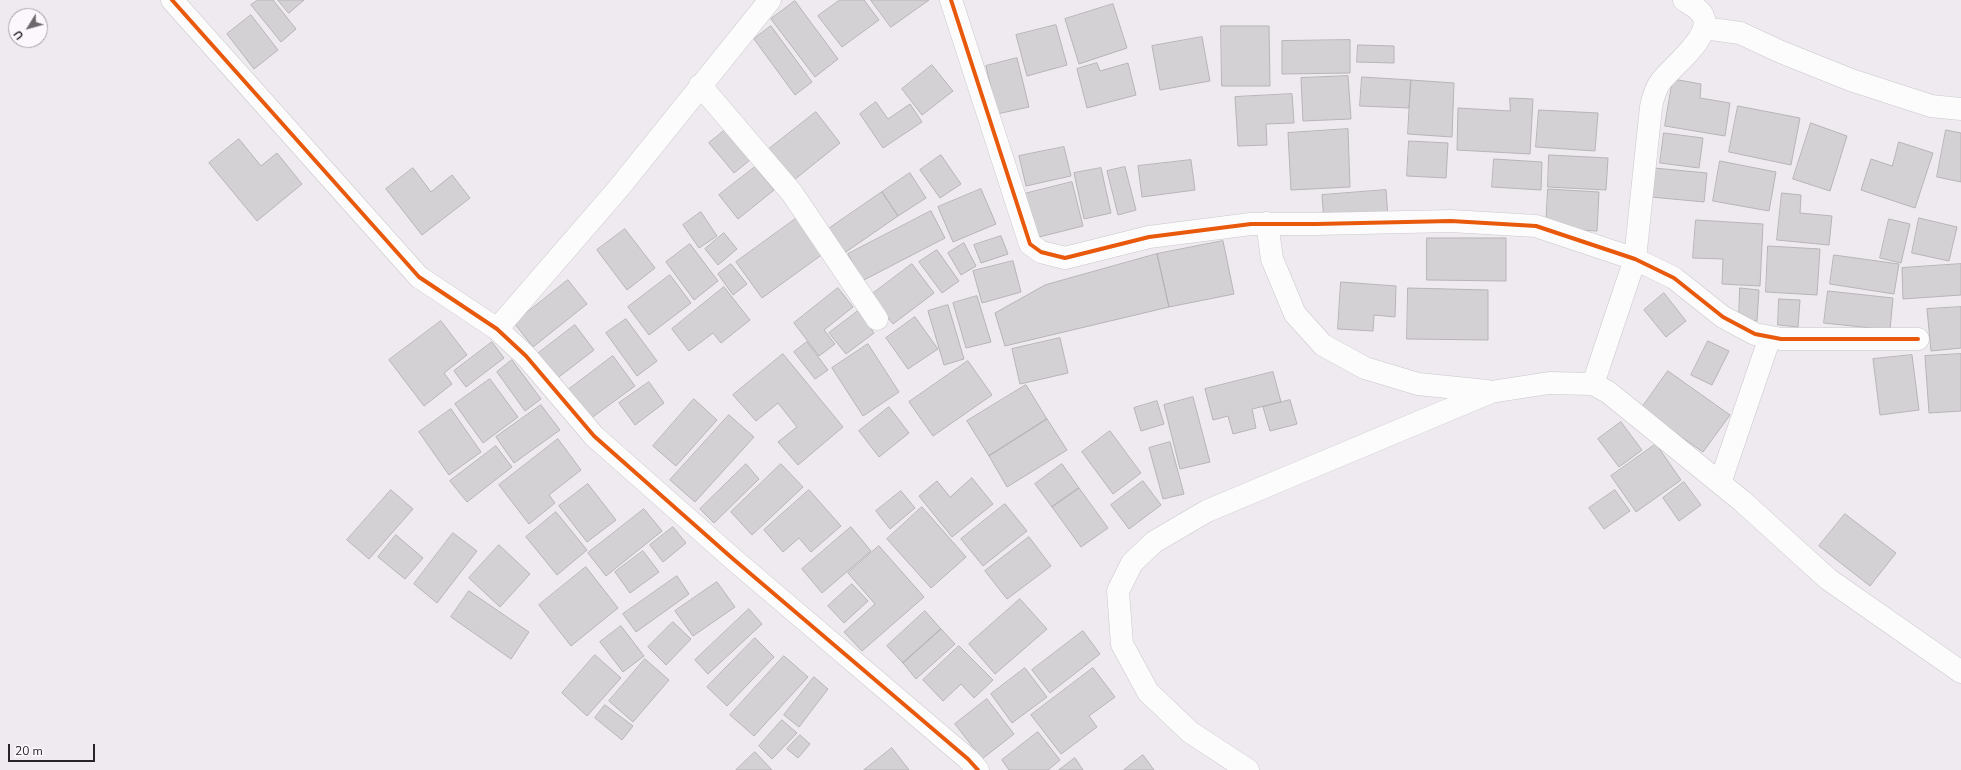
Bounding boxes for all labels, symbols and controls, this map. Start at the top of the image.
north arrow [8,8,48,48]
text: U [10,27,27,43]
scale bar [10,736,97,762]
text: 20 m [15,743,43,759]

